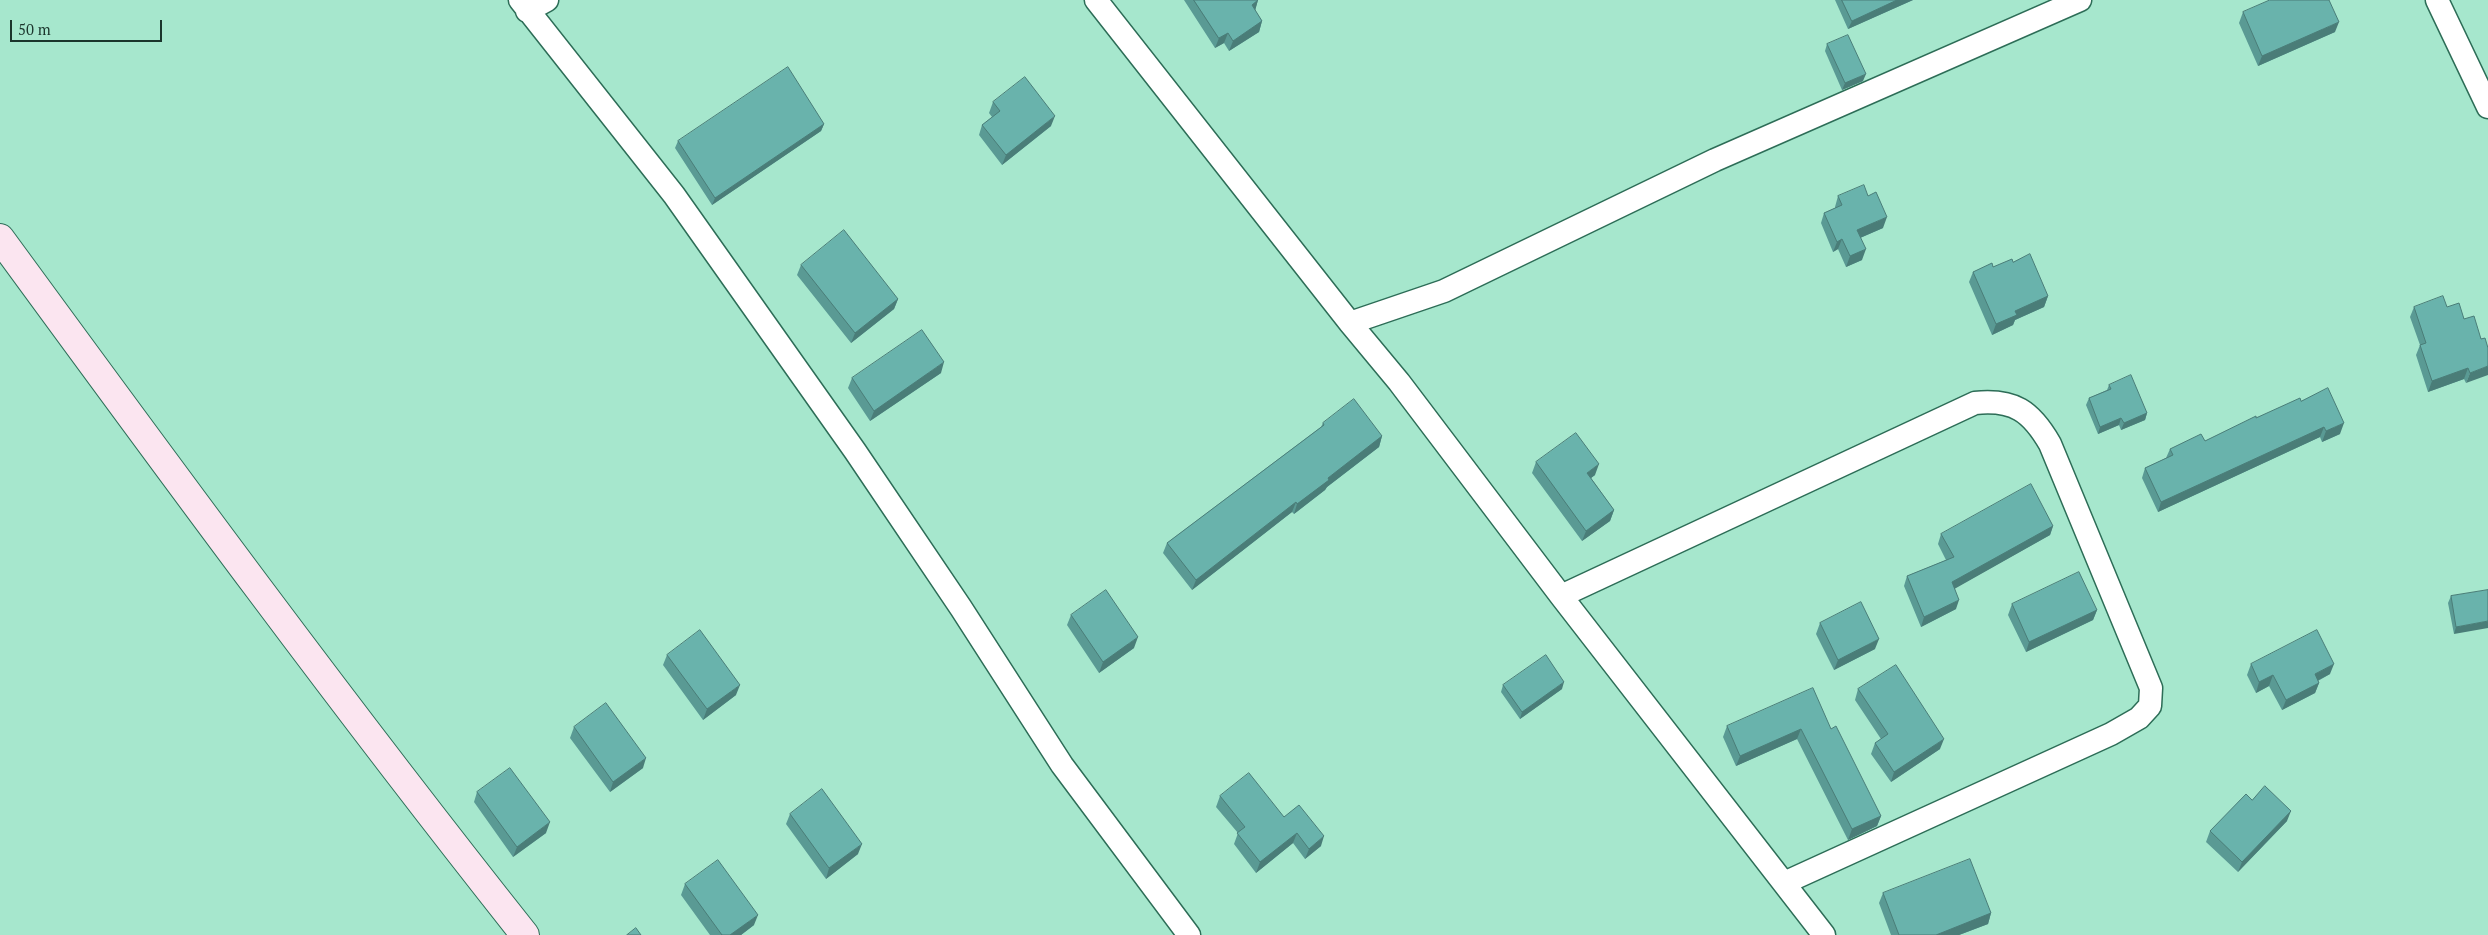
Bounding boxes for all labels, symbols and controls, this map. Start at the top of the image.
scale bar [12,10,165,42]
text: 50 m [18,19,51,39]

